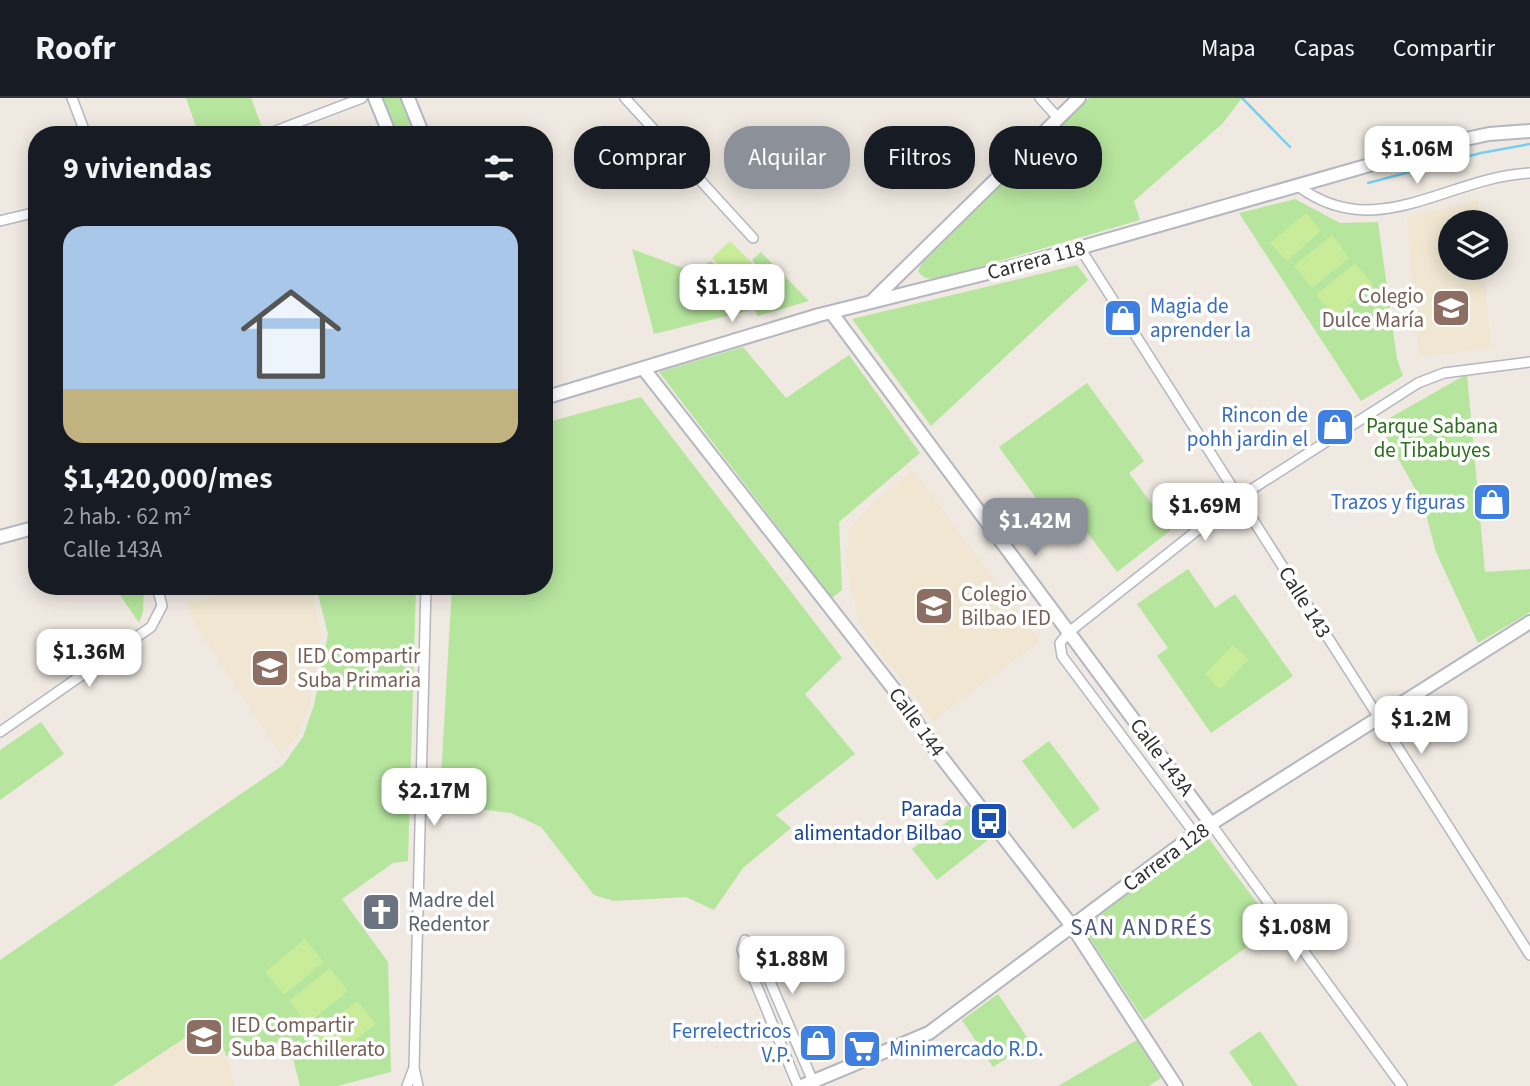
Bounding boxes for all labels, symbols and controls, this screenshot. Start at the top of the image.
text: Roofr [35,25,116,72]
text: Mapa [1201,31,1256,66]
text: Capas [1294,31,1355,66]
text: Compartir [1393,31,1495,66]
chip: Comprar [574,126,710,189]
chip: Alquilar [724,126,850,189]
chip: Filtros [864,126,975,189]
chip: Nuevo [989,126,1102,189]
pin: $1.06M [1360,126,1474,186]
text: $1.06M [1380,132,1454,165]
text: 9 viviendas [63,147,212,190]
icon: filters [480,149,518,187]
map controls [1438,210,1508,280]
button: layers [1438,210,1508,280]
street label: Carrera 118 [984,233,1088,287]
pin: $1.15M [675,264,789,324]
text: $1.15M [695,270,769,303]
icon: home [228,271,354,397]
place label: Colegio Dulce María [1322,281,1424,335]
school or university icon: Colegio Dulce María [1430,287,1472,329]
place label: Magia de aprender la [1150,291,1251,345]
shop icon: Magia de aprender la [1102,297,1144,339]
place label: Rincon de pohh jardin el [1187,400,1308,454]
shop icon: Rincon de pohh jardin el [1314,406,1356,448]
park label: Parque Sabana de Tibabuyes [1366,411,1498,465]
text: $1,420,000/mes [63,457,272,500]
shop icon: Trazos y figuras [1471,481,1513,523]
pin: $1.69M [1148,484,1262,543]
place label: Trazos y figuras [1331,487,1465,517]
text: $1.69M [1168,489,1242,522]
pin: $1.42M [978,498,1092,558]
text: 2 hab. · 62 m² [63,500,191,533]
text: $1.42M [998,504,1072,537]
text: Calle 143A [63,533,162,566]
street label: Calle 143 [1271,560,1339,644]
place label: Colegio Bilbao IED [961,579,1051,633]
school or university icon: Colegio Bilbao IED [913,585,955,627]
pin: $1.36M [32,630,146,689]
text: $1.36M [52,635,126,668]
place label: IED Compartir Suba Primaria [297,641,421,695]
school or university icon: IED Compartir Suba Primaria [249,647,291,689]
street label: Calle 144 [882,681,952,763]
pin: $1.2M [1372,696,1470,756]
text: $1.2M [1391,702,1451,735]
street label: Calle 143A [1123,712,1202,803]
pin: $2.17M [377,768,491,828]
text: $2.17M [397,774,471,807]
place label: Parada alimentador Bilbao [794,794,962,848]
bus stop icon: Parada alimentador Bilbao [968,800,1010,842]
street label: Carrera 128 [1117,815,1215,899]
place label: Madre del Redentor [408,885,495,939]
church icon: Madre del Redentor [360,891,402,933]
pin: $1.08M [1238,904,1352,964]
text: $1.08M [1258,910,1332,943]
district label: SAN ANDRÉS [1070,911,1214,944]
pin: $1.88M [735,936,849,996]
text: $1.88M [755,942,829,975]
place label: IED Compartir Suba Bachillerato [231,1010,385,1064]
school or university icon: IED Compartir Suba Bachillerato [183,1016,225,1058]
place label: Ferrelectricos V.P. [672,1016,791,1070]
shop icon: Ferrelectricos V.P. [797,1022,839,1064]
supermarket icon: Minimercado R.D. [841,1028,883,1070]
place label: Minimercado R.D. [889,1034,1044,1064]

